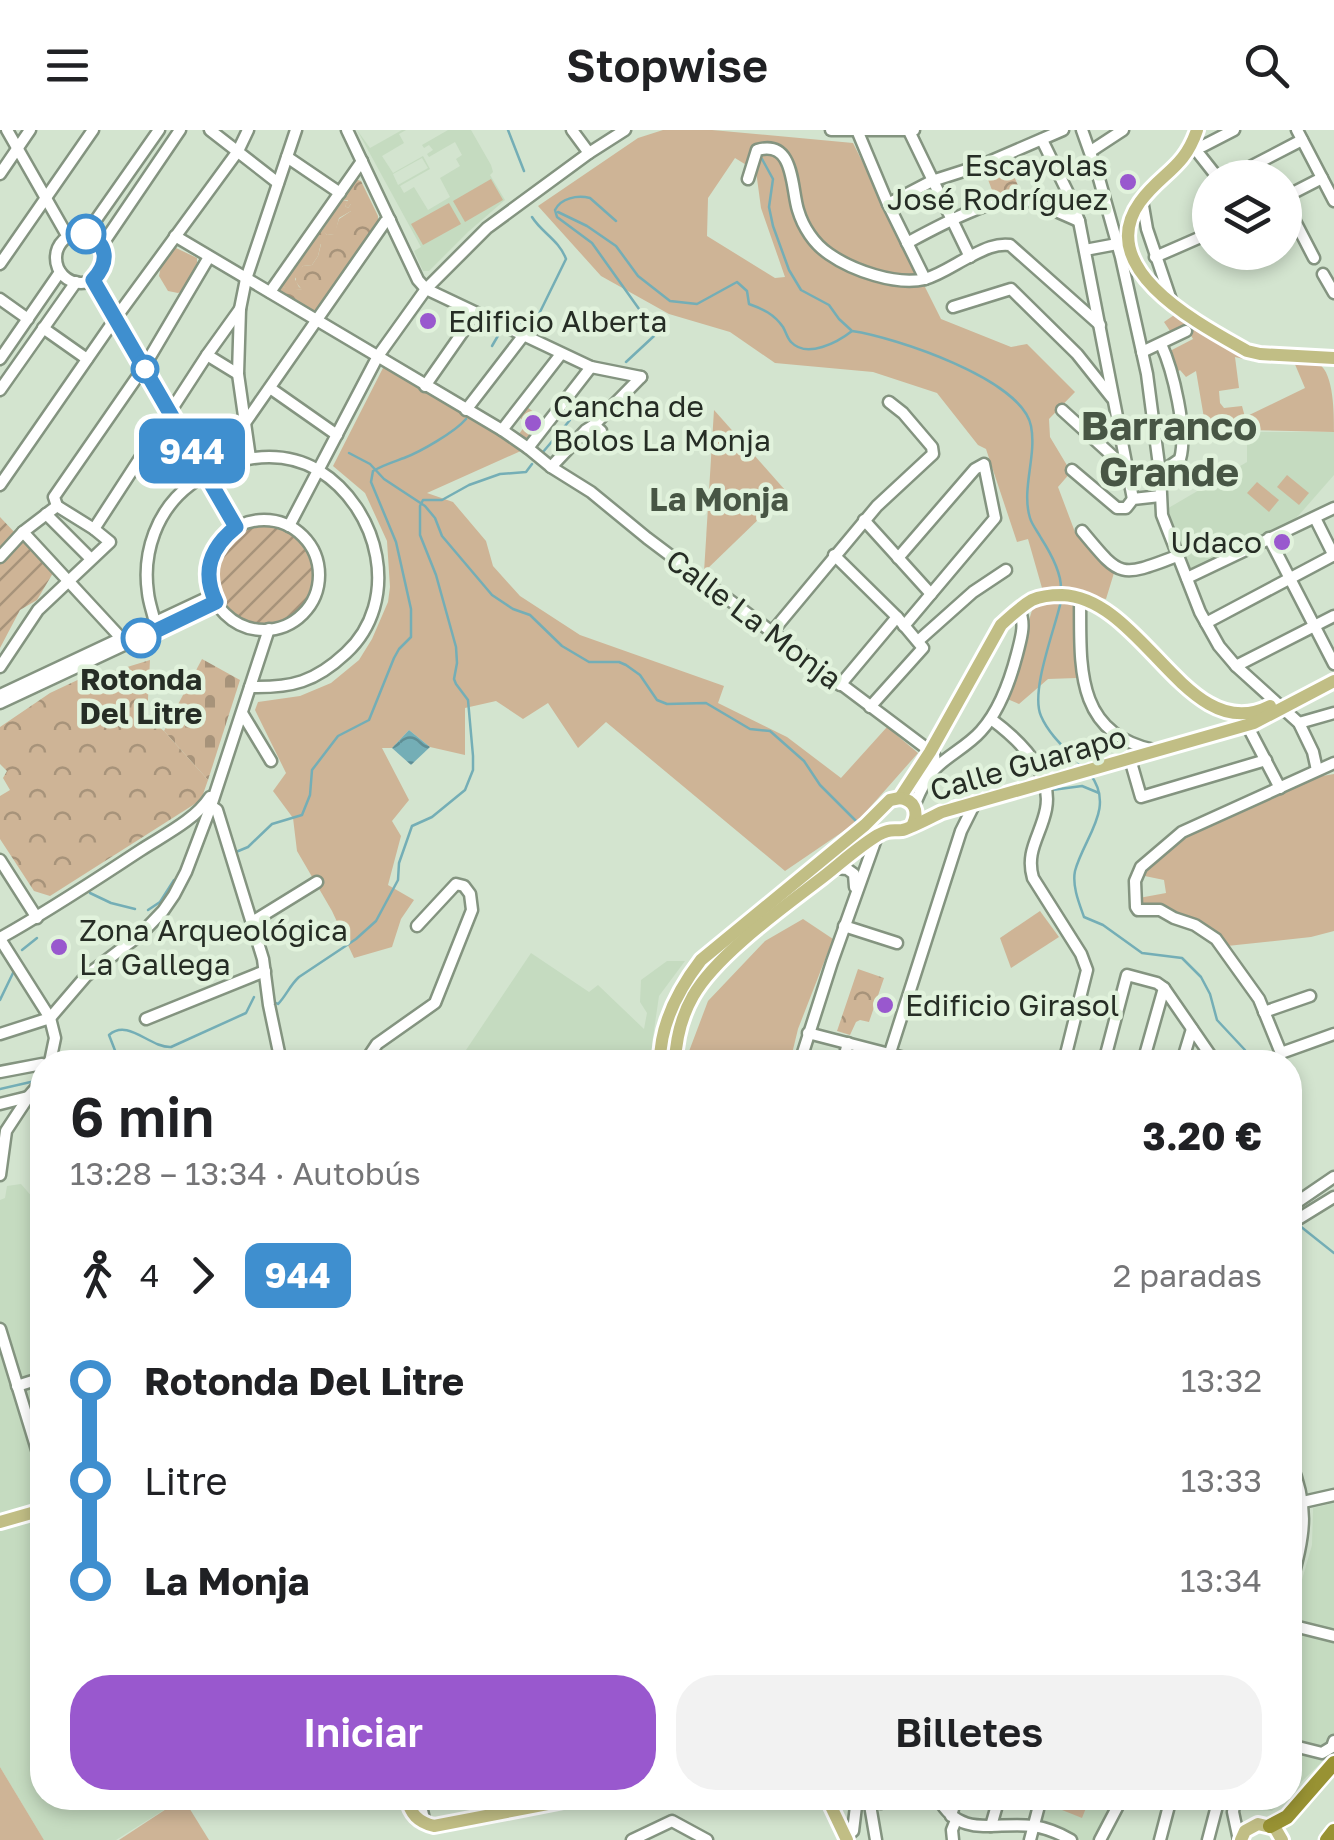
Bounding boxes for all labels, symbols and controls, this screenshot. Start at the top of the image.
icon: menu [40,38,95,93]
text: Stopwise [566,38,768,92]
icon: search [1239,38,1294,93]
place label: Escayolas José Rodríguez [887,147,1108,217]
map controls [1192,160,1302,270]
button: layers [1192,160,1302,270]
marker: Escayolas José Rodríguez [1117,171,1139,193]
unlabelled marker [67,215,105,253]
place label: Edificio Alberta [448,303,668,339]
marker: Edificio Alberta [417,310,439,332]
unlabelled marker [132,356,158,382]
place label: Cancha de Bolos La Monja [553,388,771,458]
district label: Barranco Grande [1081,401,1257,495]
marker: Cancha de Bolos La Monja [522,412,544,434]
line badge: 944 [134,418,250,484]
text: 944 [159,430,225,472]
district label: La Monja [649,480,789,518]
place label: Udaco [1170,524,1262,560]
marker: Udaco [1271,531,1293,553]
street label: Calle La Monja [659,541,849,697]
marker: Rotonda Del Litre [122,619,160,657]
place label: Rotonda Del Litre [80,661,202,731]
street label: Calle Guarapo [926,718,1130,808]
place label: Zona Arqueológica La Gallega [79,912,348,982]
marker: Zona Arqueológica La Gallega [48,936,70,958]
place label: Edificio Girasol [905,987,1119,1023]
marker: Edificio Girasol [874,994,896,1016]
text: 6 min [70,1083,214,1149]
text: 3.20 € [1142,1113,1262,1158]
text: 13:28 – 13:34 · Autobús [70,1154,421,1192]
icon: walk [70,1248,125,1303]
icon: forward [175,1248,230,1303]
text: 944 [265,1254,331,1296]
text: 4 [140,1256,160,1294]
text: 2 paradas [1113,1256,1262,1294]
text: Rotonda Del Litre [144,1358,464,1403]
text: 13:32 [1181,1361,1262,1399]
text: Litre [144,1458,228,1503]
text: 13:33 [1181,1461,1262,1499]
text: La Monja [144,1558,310,1603]
text: 13:34 [1180,1561,1262,1599]
button: Iniciar [70,1675,656,1790]
button: Billetes [676,1675,1262,1790]

